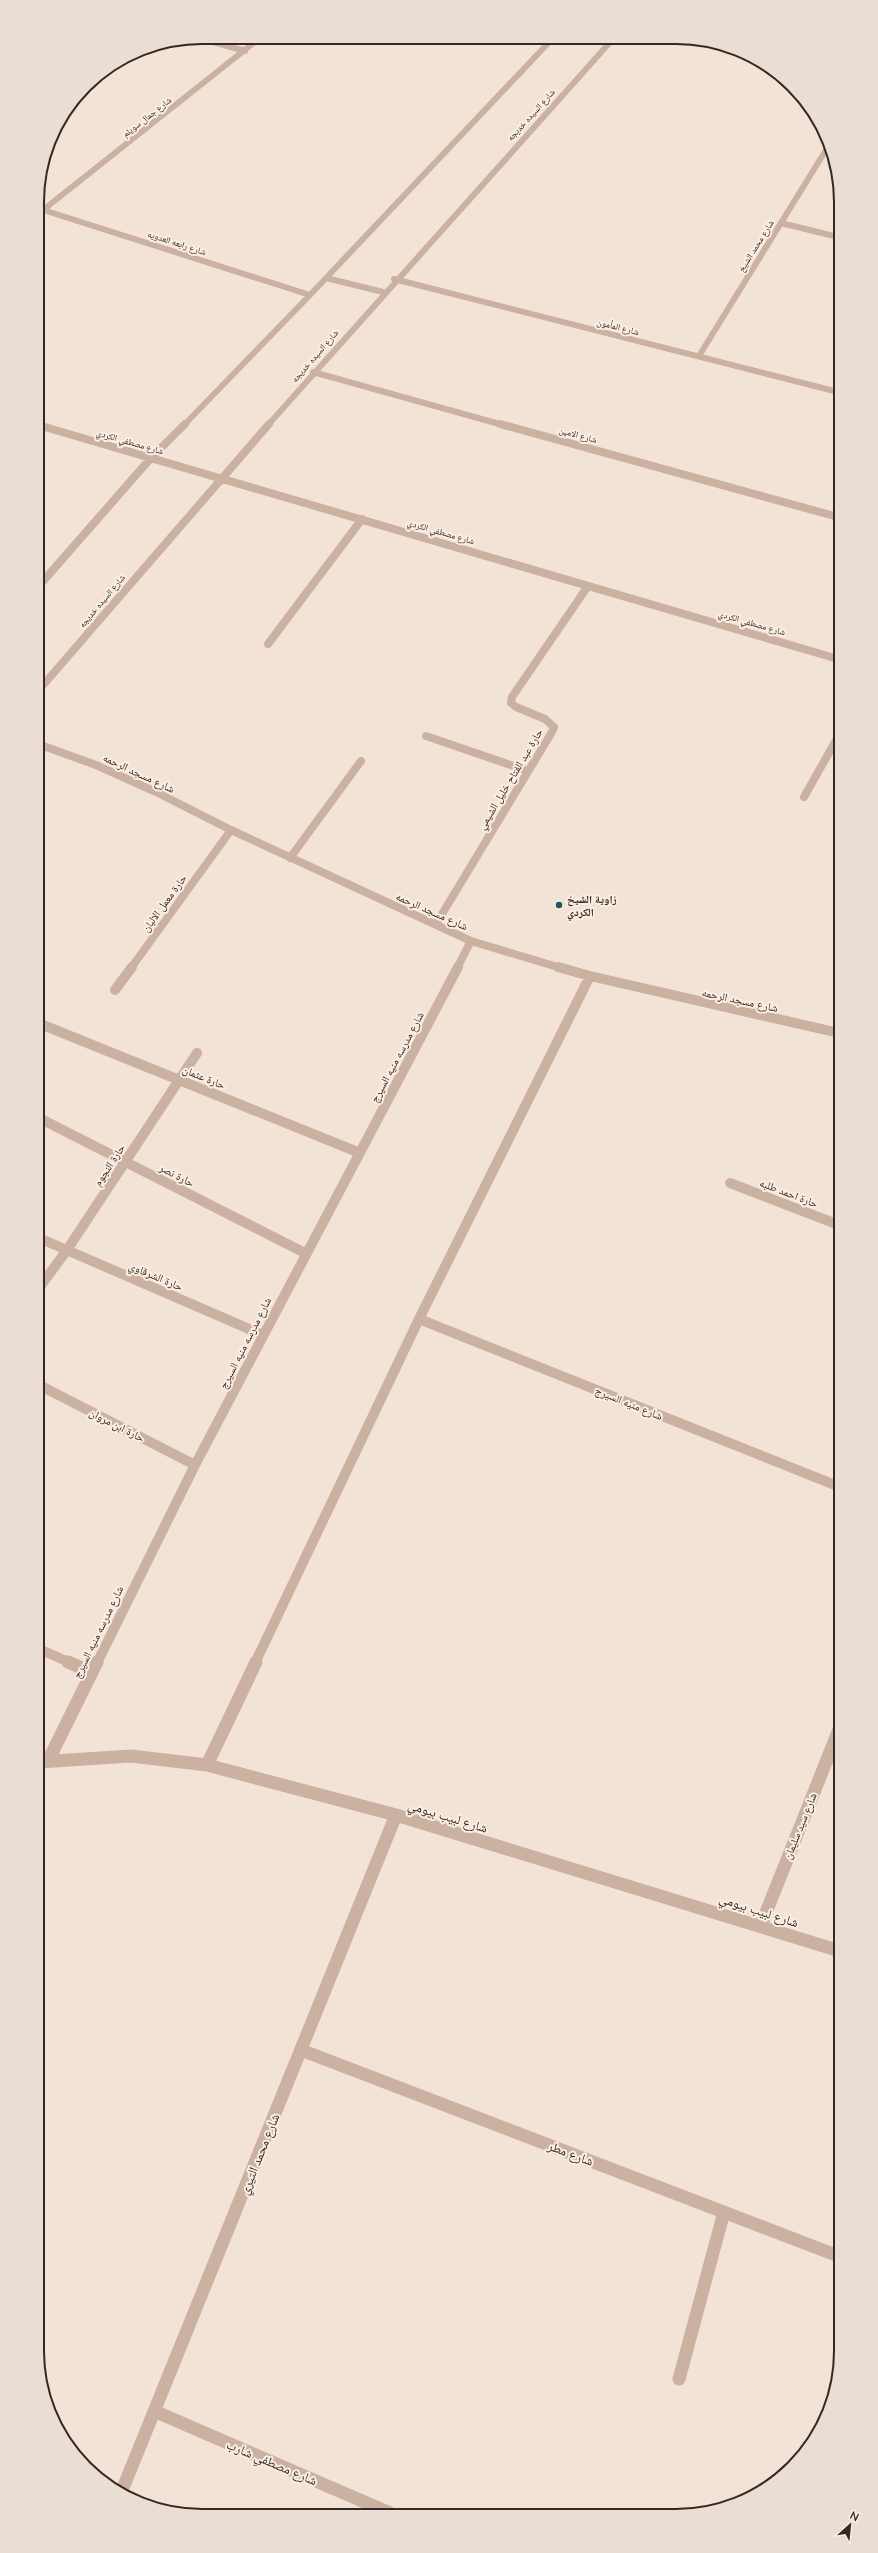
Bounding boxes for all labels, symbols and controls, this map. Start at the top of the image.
street label: شارع السيده خديجه [504,86,558,144]
street label: شارع جمال سويلم [120,94,174,140]
street label: شارع محمد الشيخ [735,218,777,274]
street label: شارع رابعه العدويه [146,228,208,258]
street label: شارع المأمون [596,316,640,338]
street label: شارع السيده خديجه [289,327,341,385]
street label: شارع الامين [558,424,598,446]
street label: شارع مصطفي الكردي [95,427,165,459]
street label: شارع مصطفي الكردي [406,517,476,549]
street label: شارع السيده خديجه [76,572,128,630]
street label: شارع مصطفي الكردي [717,608,787,640]
street label: حارة عبد الفتاح خليل الشيمي [474,726,547,833]
street label: شارع مسجد الرحمه [101,750,177,796]
street label: حارة معمل الالبان [138,871,190,935]
street label: شارع مسجد الرحمه [394,889,470,933]
place label: زاوية الشيخ الكردي [567,892,617,921]
marker: زاوية الشيخ الكردي [554,900,564,910]
street label: شارع مسجد الرحمه [701,985,779,1015]
street label: شارع مدرسه منيه السيرج [367,1009,427,1105]
street label: حارة عثمان [181,1062,227,1092]
street label: حارة النجوم [90,1141,128,1189]
street label: حارة نصر [156,1160,197,1190]
street label: حارة احمد طلبه [758,1175,820,1211]
street label: حارة الشرقاوي [126,1258,185,1295]
street label: شارع مدرسه منيه السيرج [216,1295,274,1391]
street label: شارع منيه السيرج [593,1383,665,1423]
street label: حارة ابن مروان [87,1405,147,1445]
street label: شارع مدرسه منيه السيرج [70,1584,126,1680]
street label: شارع سيد سليمان [780,1791,820,1861]
street label: شارع لبيب بيومي [405,1796,490,1839]
street label: شارع لبيب بيومي [716,1890,801,1934]
street label: شارع محمد التيري [235,2111,286,2198]
street label: شارع مطر [544,2137,596,2171]
street label: شارع مصطفي شارب [223,2436,320,2491]
north arrow [830,2505,870,2545]
text: N [848,2508,861,2524]

